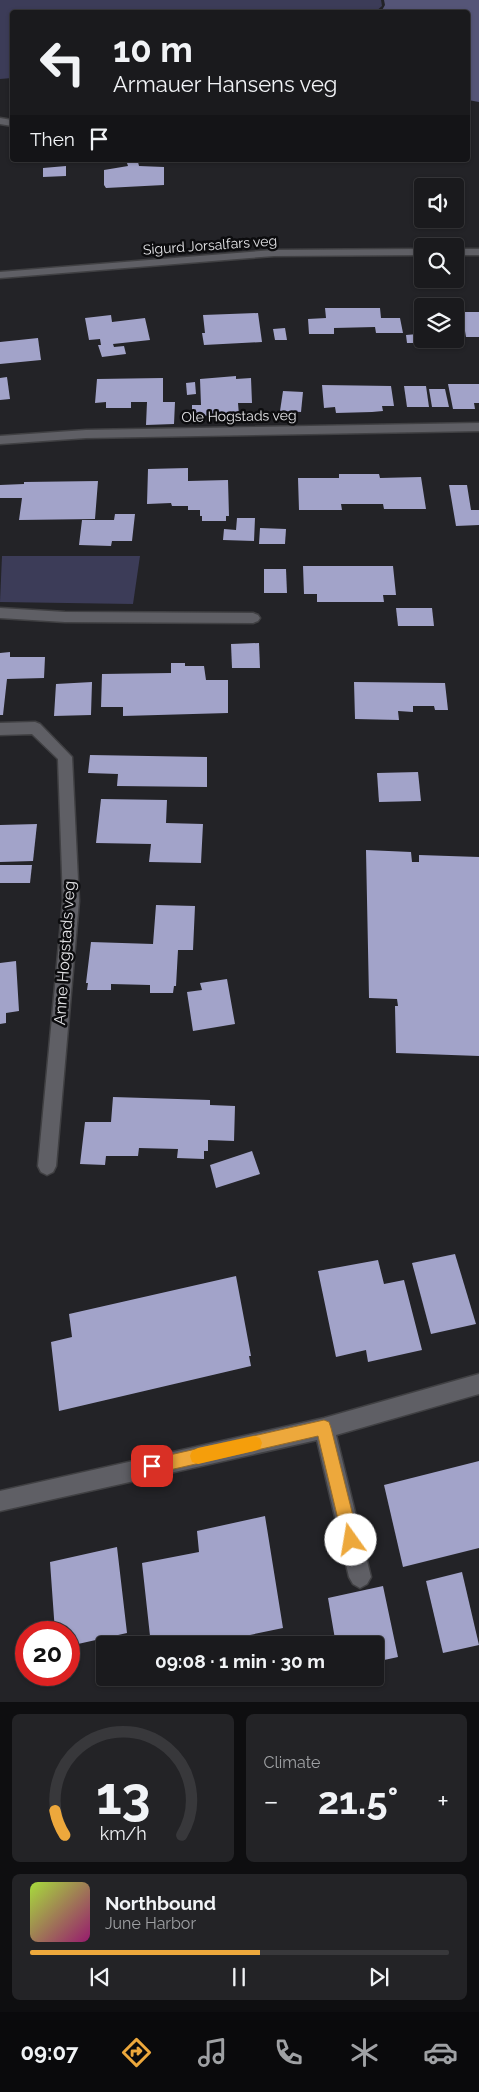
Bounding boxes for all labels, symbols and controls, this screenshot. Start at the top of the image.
text: 10 m [113,29,193,70]
icon: left [30,30,95,95]
text: Armauer Hansens veg [113,71,337,97]
icon: arrive [85,125,113,153]
text: Then [30,128,75,150]
map controls [414,178,464,348]
button: sound [414,178,464,228]
street label: Sigurd Jorsalfars veg [142,232,278,258]
button: search [414,238,464,288]
button: layers [414,298,464,348]
street label: Ole Hogstads veg [181,407,297,425]
street label: Anne Hogstads veg [50,880,79,1026]
pin [131,1445,173,1487]
icon: arrive [138,1452,166,1480]
position arrow [324,1513,376,1565]
speed limit sign: 20 [15,1621,80,1686]
text: 09:08 · 1 min · 30 m [155,1650,325,1672]
text: Climate [264,1753,320,1772]
text: 13 [95,1765,150,1826]
text: 21.5° [318,1778,398,1823]
text: − [264,1785,279,1818]
text: + [437,1785,449,1818]
text: km/h [99,1823,146,1844]
text: Northbound [105,1892,216,1914]
text: June Harbor [105,1914,196,1933]
icon: previous [86,1963,114,1991]
icon: pause [225,1963,253,1991]
icon: next [365,1963,393,1991]
icon: directions [119,2035,154,2070]
icon: music [195,2035,230,2070]
icon: phone [271,2035,306,2070]
icon: climate [347,2035,382,2070]
icon: car [423,2035,458,2070]
text: 09:07 [21,2039,78,2065]

